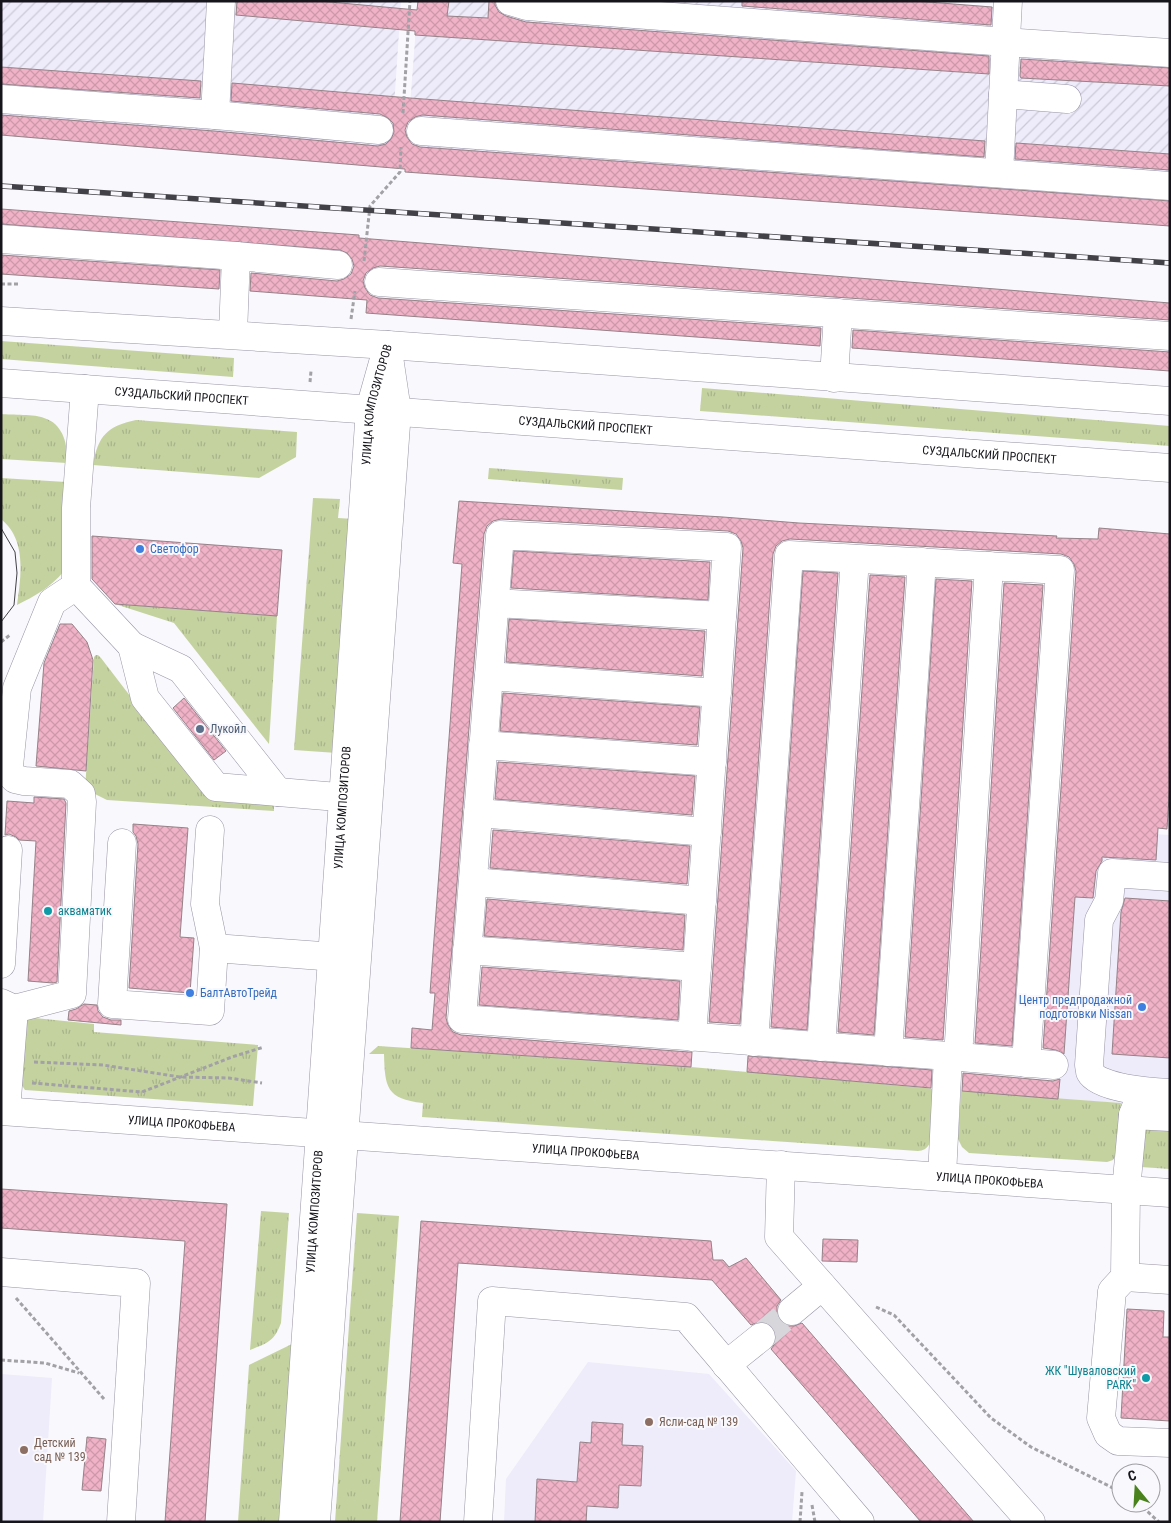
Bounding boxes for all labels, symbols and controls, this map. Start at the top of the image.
street label: УЛИЦА КОМПОЗИТОРОВ [359,343,395,466]
street label: СУЗДАЛЬСКИЙ ПРОСПЕКТ [114,384,249,408]
street label: СУЗДАЛЬСКИЙ ПРОСПЕКТ [518,414,653,437]
street label: СУЗДАЛЬСКИЙ ПРОСПЕКТ [922,443,1057,467]
place label: Светофор [150,542,199,556]
marker: Светофор [134,543,146,555]
place label: Лукойл [210,722,246,736]
marker: Лукойл [194,723,206,735]
street label: УЛИЦА КОМПОЗИТОРОВ [331,746,354,870]
place label: акваматик [58,904,112,918]
marker: акваматик [42,905,54,917]
place label: БалтАвтоТрейд [200,986,278,1000]
marker: БалтАвтоТрейд [184,987,196,999]
place label: Центр предпродажной подготовки Nissan [1019,993,1132,1021]
marker: Центр предпродажной подготовки Nissan [1136,1001,1148,1013]
street label: УЛИЦА ПРОКОФЬЕВА [127,1113,236,1134]
street label: УЛИЦА ПРОКОФЬЕВА [531,1141,640,1163]
street label: УЛИЦА КОМПОЗИТОРОВ [303,1150,326,1274]
street label: УЛИЦА ПРОКОФЬЕВА [935,1170,1044,1191]
place label: ЖК "Шуваловский PARK" [1045,1364,1136,1392]
marker: ЖК "Шуваловский PARK" [1140,1372,1152,1384]
place label: Ясли-сад № 139 [659,1415,738,1429]
marker: Ясли-сад № 139 [643,1416,655,1428]
place label: Детский сад № 139 [34,1436,86,1464]
marker: Детский сад № 139 [18,1444,30,1456]
north arrow [1111,1463,1161,1513]
text: С [1126,1467,1138,1484]

